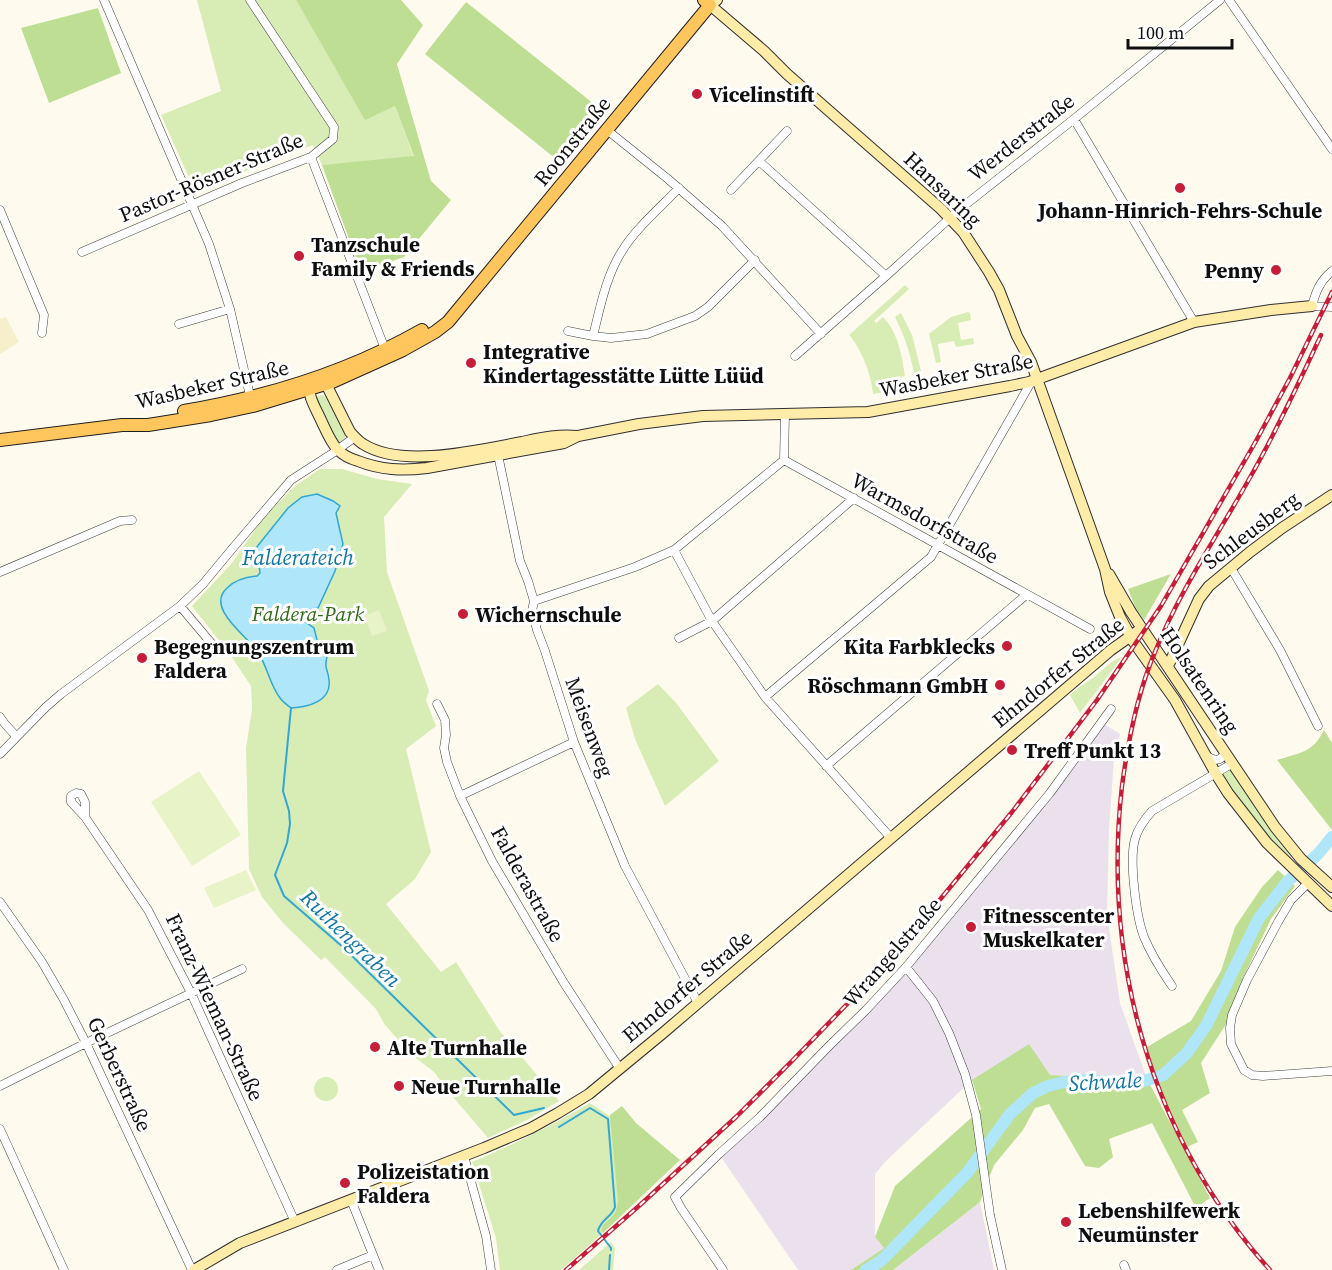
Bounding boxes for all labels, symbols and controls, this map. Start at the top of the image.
scale bar [1128,12,1232,50]
text: 100 m [1137,20,1184,45]
place label: Vicelinstift [709,80,815,109]
street label: Werderstraße [962,86,1080,188]
marker: Vicelinstift [690,87,704,101]
street label: Roonstraße [527,90,617,192]
street label: Pastor-Rösner-Straße [114,125,308,229]
street label: Hansaring [898,145,988,234]
marker: Johann-Hinrich-Fehrs-Schule [1173,181,1187,195]
place label: Johann-Hinrich-Fehrs-Schule [1036,196,1322,225]
place label: Tanzschule Family & Friends [311,230,475,283]
marker: Tanzschule Family & Friends [292,249,306,263]
place label: Penny [1204,256,1265,285]
marker: Penny [1269,263,1283,277]
place label: Integrative Kindertagesstätte Lütte Lüüd [483,337,764,390]
street label: Wasbeker Straße [876,346,1036,404]
street label: Wasbeker Straße [133,352,291,416]
marker: Integrative Kindertagesstätte Lütte Lüüd [464,356,478,370]
street label: Warmsdorfstraße [846,465,1004,571]
street label: Schleusberg [1197,484,1305,576]
water label: Falderateich [241,542,354,572]
park label: Faldera-Park [251,599,364,628]
place label: Wichernschule [475,600,622,629]
marker: Wichernschule [456,607,470,621]
street label: Ehndorfer Straße [986,610,1130,734]
street label: Holsatenring [1154,621,1246,739]
place label: Begegnungszentrum Faldera [154,632,354,685]
place label: Kita Farbklecks [844,632,995,661]
marker: Kita Farbklecks [1000,639,1014,653]
marker: Begegnungszentrum Faldera [135,651,149,665]
place label: Röschmann GmbH [807,671,988,700]
street label: Meisenweg [558,673,622,781]
marker: Röschmann GmbH [993,678,1007,692]
place label: Treff Punkt 13 [1024,736,1161,765]
marker: Treff Punkt 13 [1005,743,1019,757]
street label: Falderastraße [484,821,572,947]
water label: Ruthengraben [293,882,408,994]
street label: Wrangelstraße [836,891,948,1013]
place label: Fitnesscenter Muskelkater [983,901,1115,954]
street label: Franz-Wieman-Straße [159,909,271,1105]
marker: Fitnesscenter Muskelkater [964,920,978,934]
street label: Ehndorfer Straße [616,923,758,1049]
street label: Gerberstraße [81,1012,159,1136]
place label: Alte Turnhalle [387,1033,527,1062]
marker: Alte Turnhalle [368,1040,382,1054]
water label: Schwale [1068,1064,1142,1098]
place label: Neue Turnhalle [411,1072,561,1101]
marker: Neue Turnhalle [392,1079,406,1093]
place label: Polizeistation Faldera [357,1157,489,1210]
marker: Polizeistation Faldera [338,1176,352,1190]
place label: Lebenshilfewerk Neumünster [1078,1196,1241,1249]
marker: Lebenshilfewerk Neumünster [1059,1215,1073,1229]

